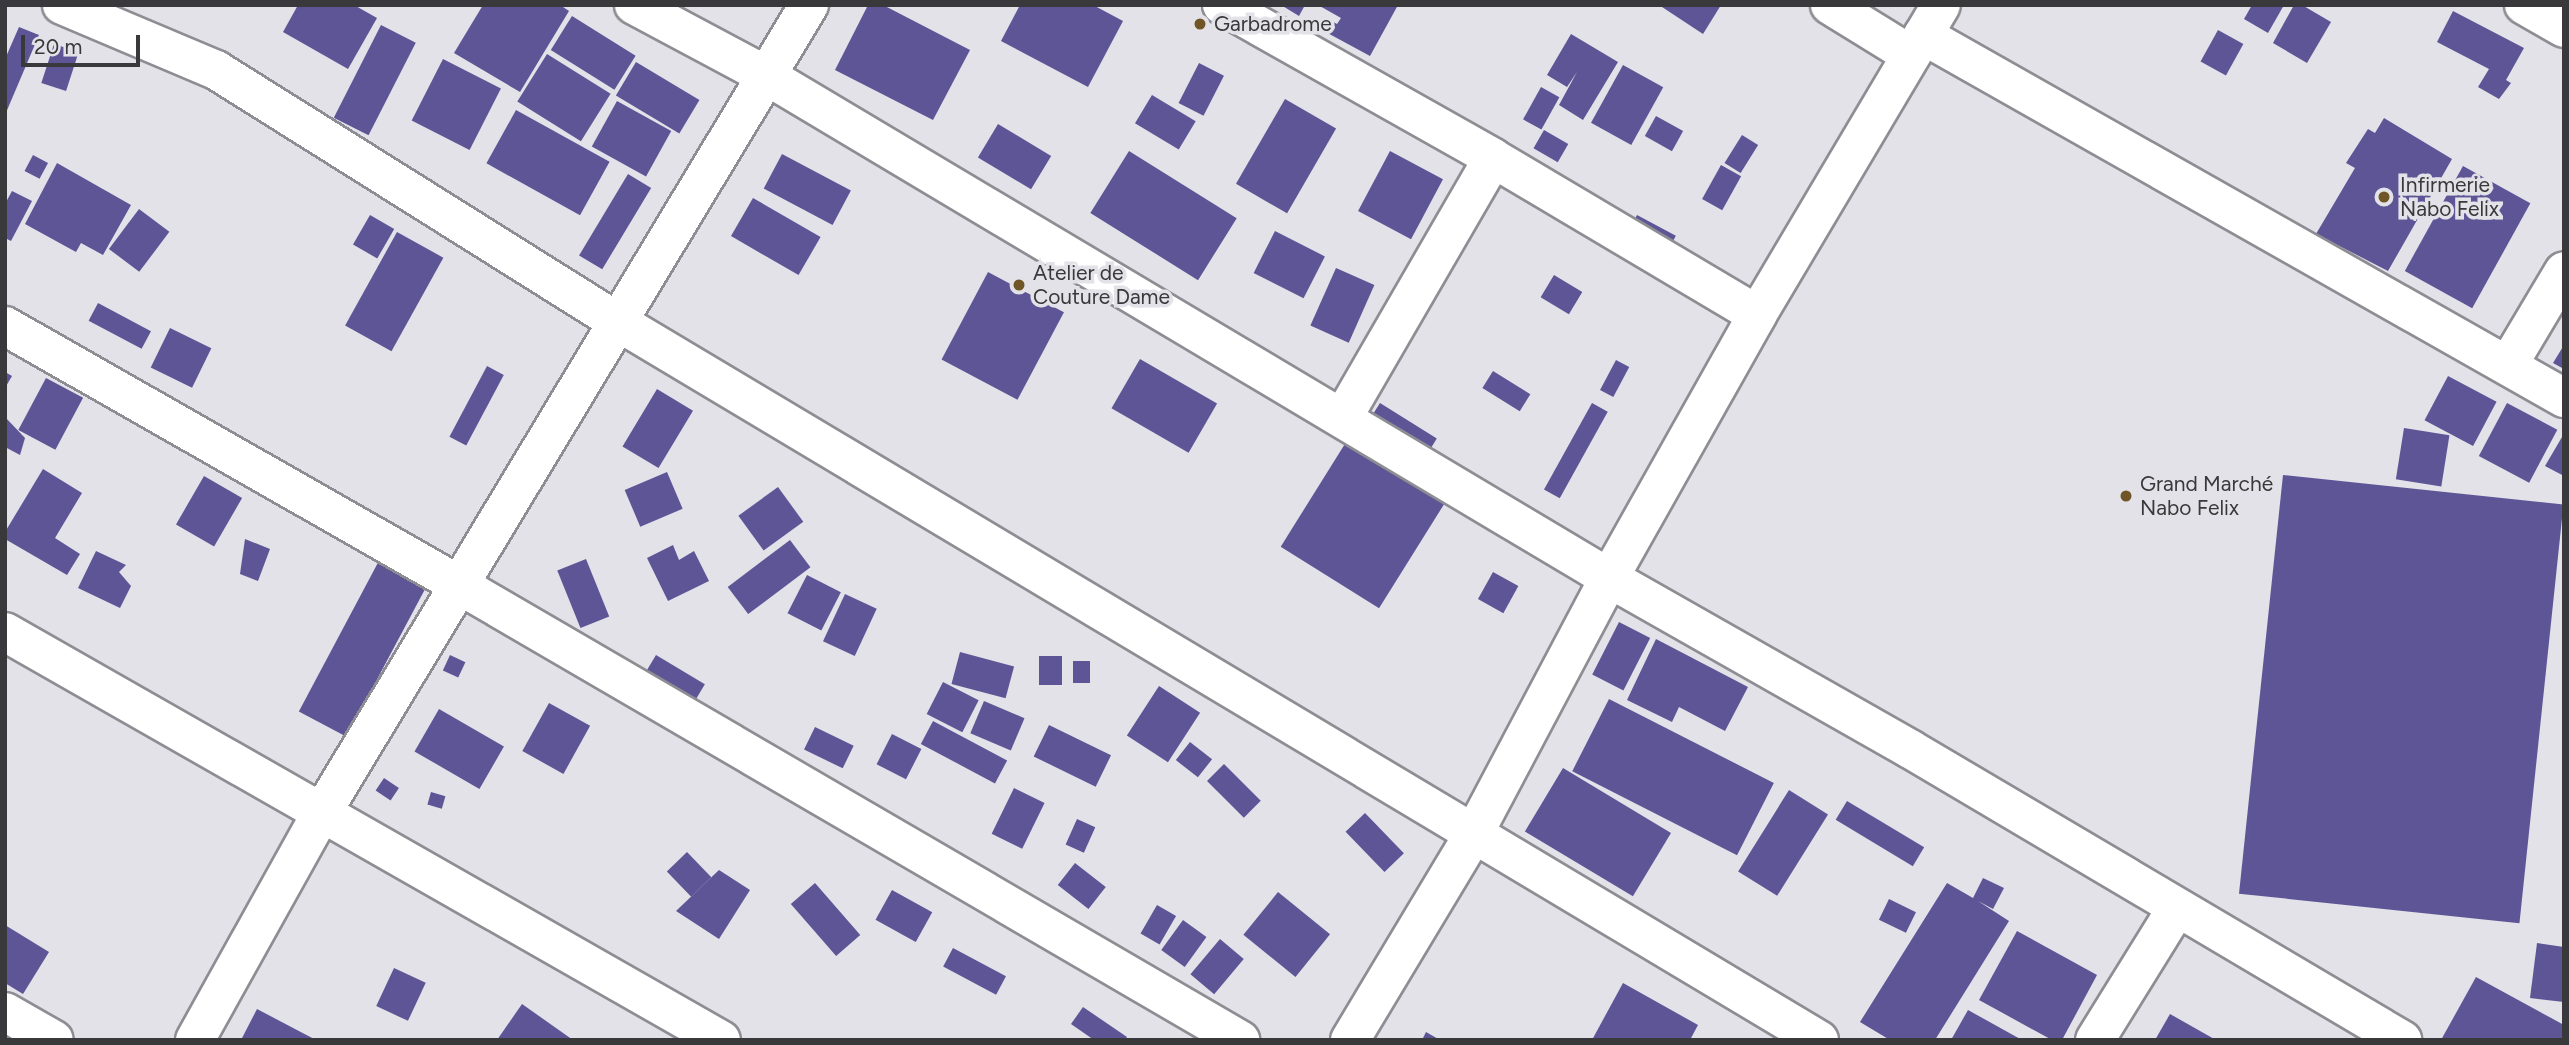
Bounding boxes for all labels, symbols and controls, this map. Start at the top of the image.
place label: Garbadrome [1214,11,1332,37]
marker: Garbadrome [1192,16,1208,32]
scale bar [24,21,144,65]
text: 20 m [34,34,82,59]
place label: Infirmerie Nabo Felix [2400,172,2499,222]
marker: Infirmerie Nabo Felix [2374,187,2394,207]
place label: Atelier de Couture Dame [1033,260,1170,310]
marker: Atelier de Couture Dame [1011,277,1027,293]
place label: Grand Marché Nabo Felix [2140,471,2273,521]
marker: Grand Marché Nabo Felix [2118,488,2134,504]

